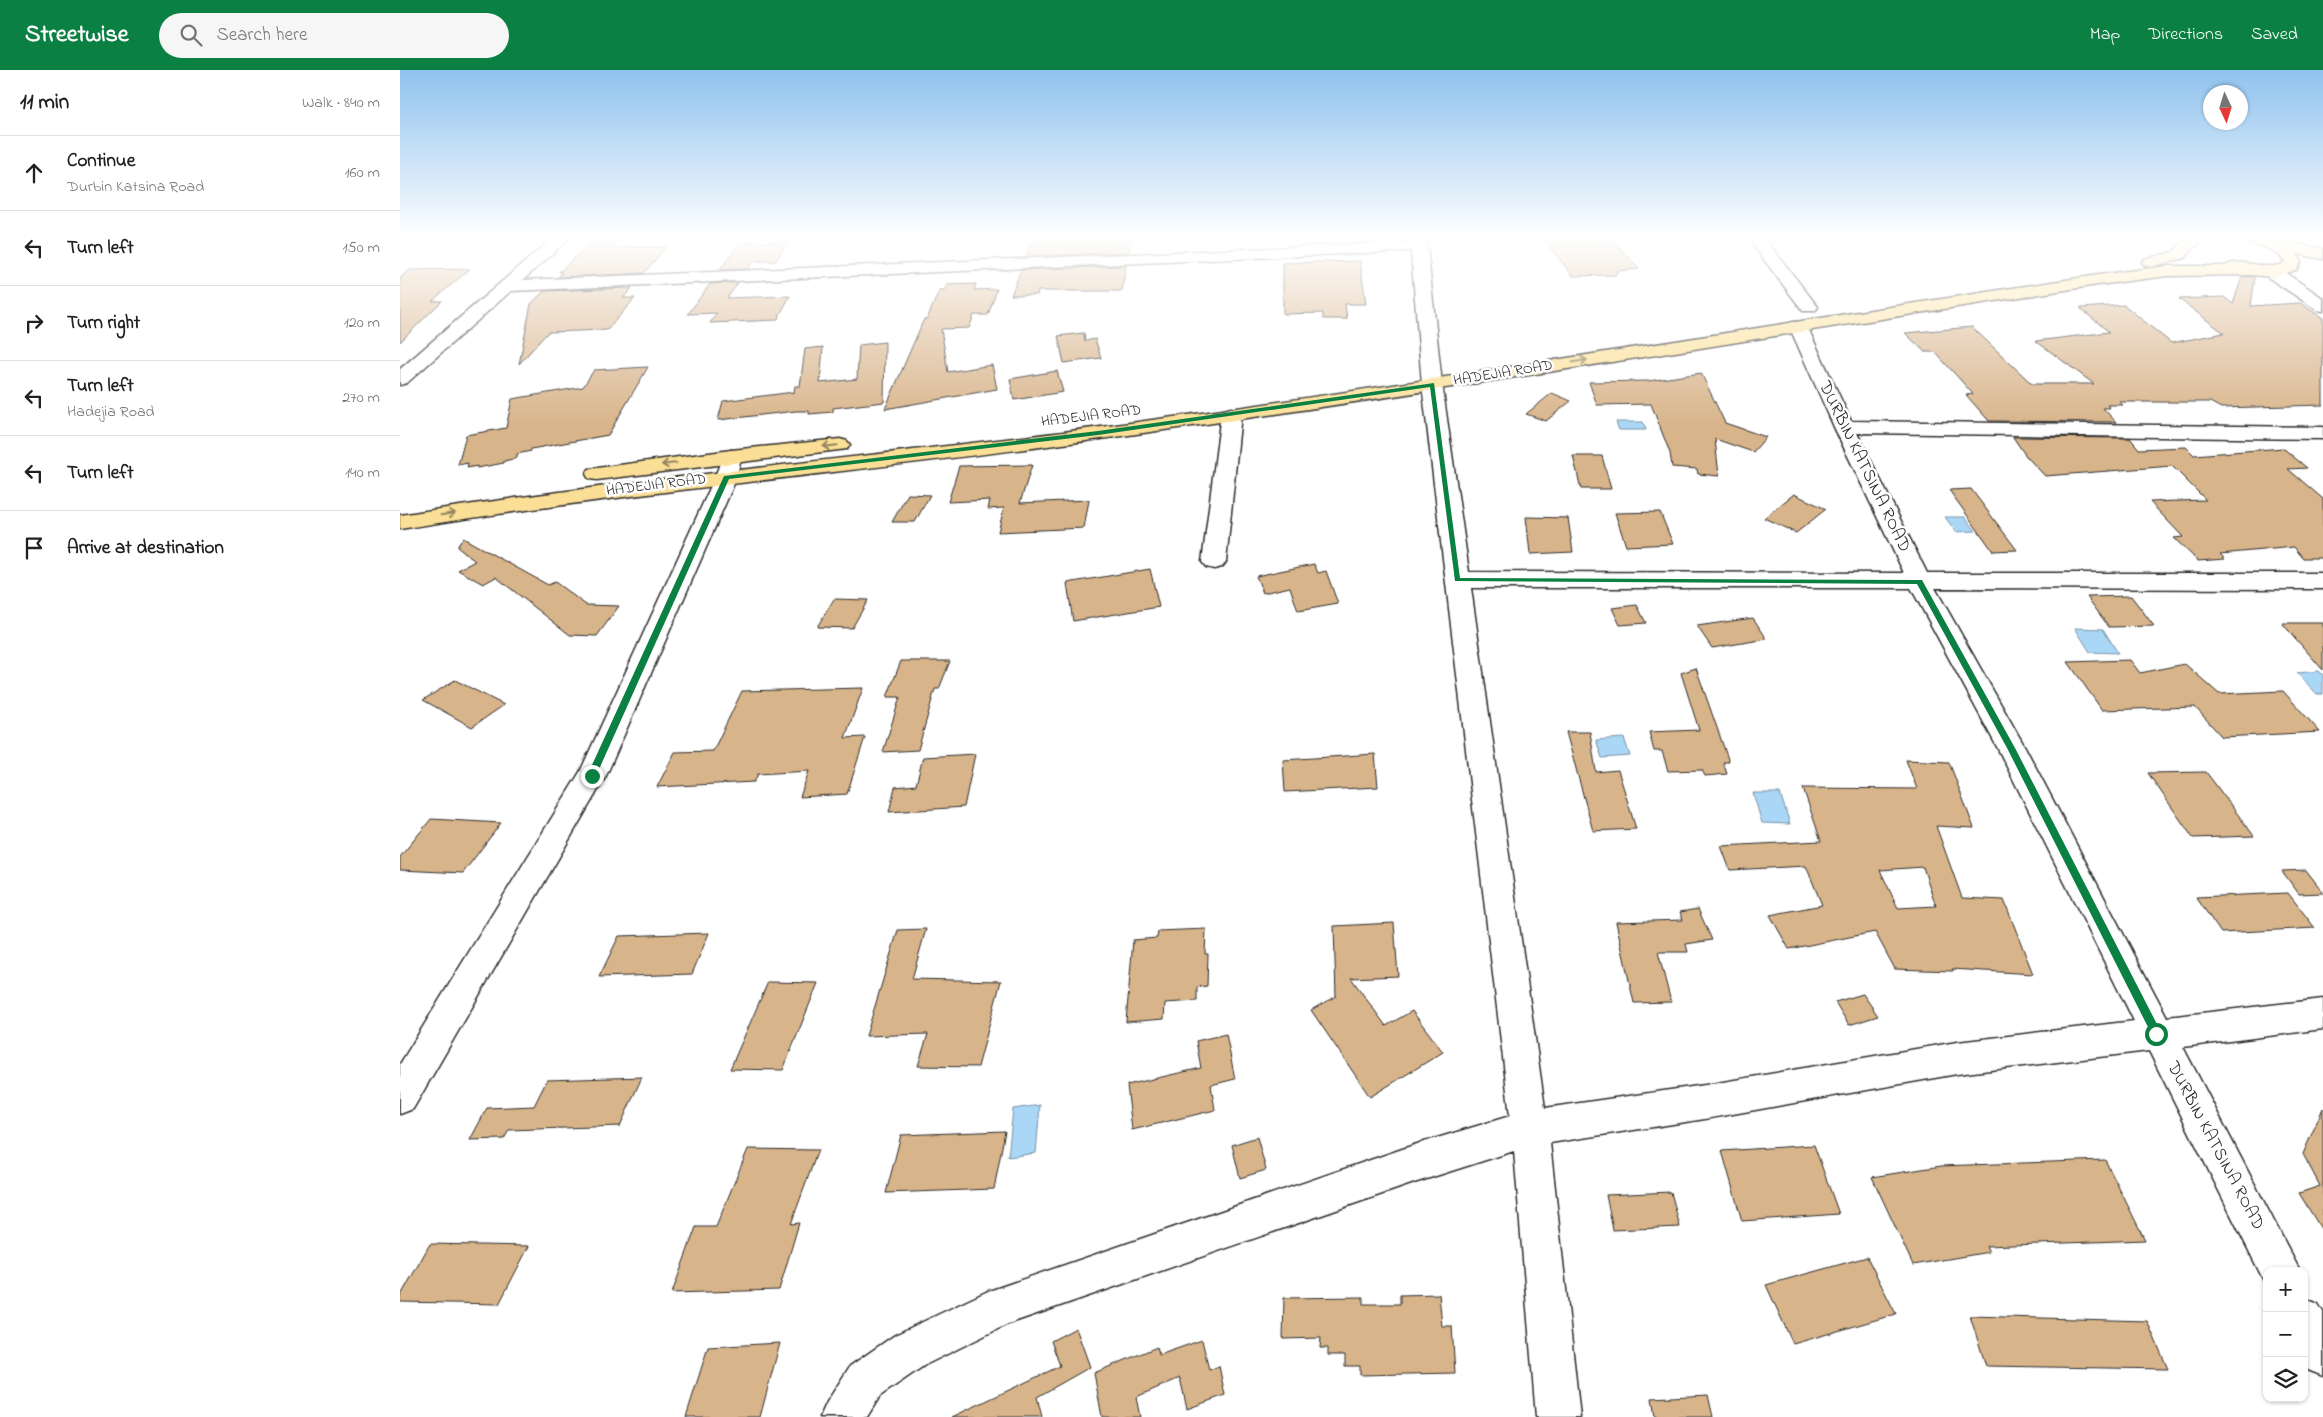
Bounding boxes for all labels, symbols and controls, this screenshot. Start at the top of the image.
search box [159,13,509,58]
text: Streetwise [25,18,129,53]
icon: search [177,21,205,49]
text: Search here [217,22,308,49]
text: Map [2090,22,2120,48]
text: Directions [2148,22,2223,48]
text: Saved [2251,22,2298,48]
north arrow [2203,85,2248,130]
text: 11 min [20,88,69,118]
text: Walk · 840 m [302,91,380,115]
text: Continue [67,148,135,175]
icon: ahead [20,159,48,187]
text: 160 m [345,161,380,185]
text: Durbin Katsina Road [67,175,204,199]
icon: left [20,234,48,262]
text: Turn left [67,235,134,262]
text: 150 m [342,236,380,260]
icon: right [20,309,48,337]
text: Turn right [67,310,140,337]
text: 120 m [344,311,380,335]
street label: HADEJIA ROAD [1452,354,1554,392]
one-way arrow [1572,355,1588,365]
text: Turn left [67,373,134,400]
street label: DURBIN KATSINA ROAD [1811,376,1917,557]
icon: left [20,384,48,412]
text: 270 m [342,386,380,410]
street label: HADEJIA ROAD [1040,399,1142,433]
text: Hadejia Road [67,400,155,424]
one-way arrow [823,441,839,451]
icon: left [20,459,48,487]
one-way arrow [661,459,677,469]
text: Turn left [67,460,134,487]
text: 140 m [345,461,380,485]
street label: HADEJIA ROAD [605,468,707,502]
one-way arrow [440,508,456,518]
icon: arrive [20,534,48,562]
text: Arrive at destination [67,535,224,562]
route end [581,765,604,788]
route start [2145,1023,2168,1046]
street label: DURBIN KATSINA ROAD [2159,1056,2270,1235]
map controls [2263,1267,2308,1402]
button: + [2263,1267,2308,1312]
button: − [2263,1312,2308,1357]
button: layers [2263,1357,2308,1402]

